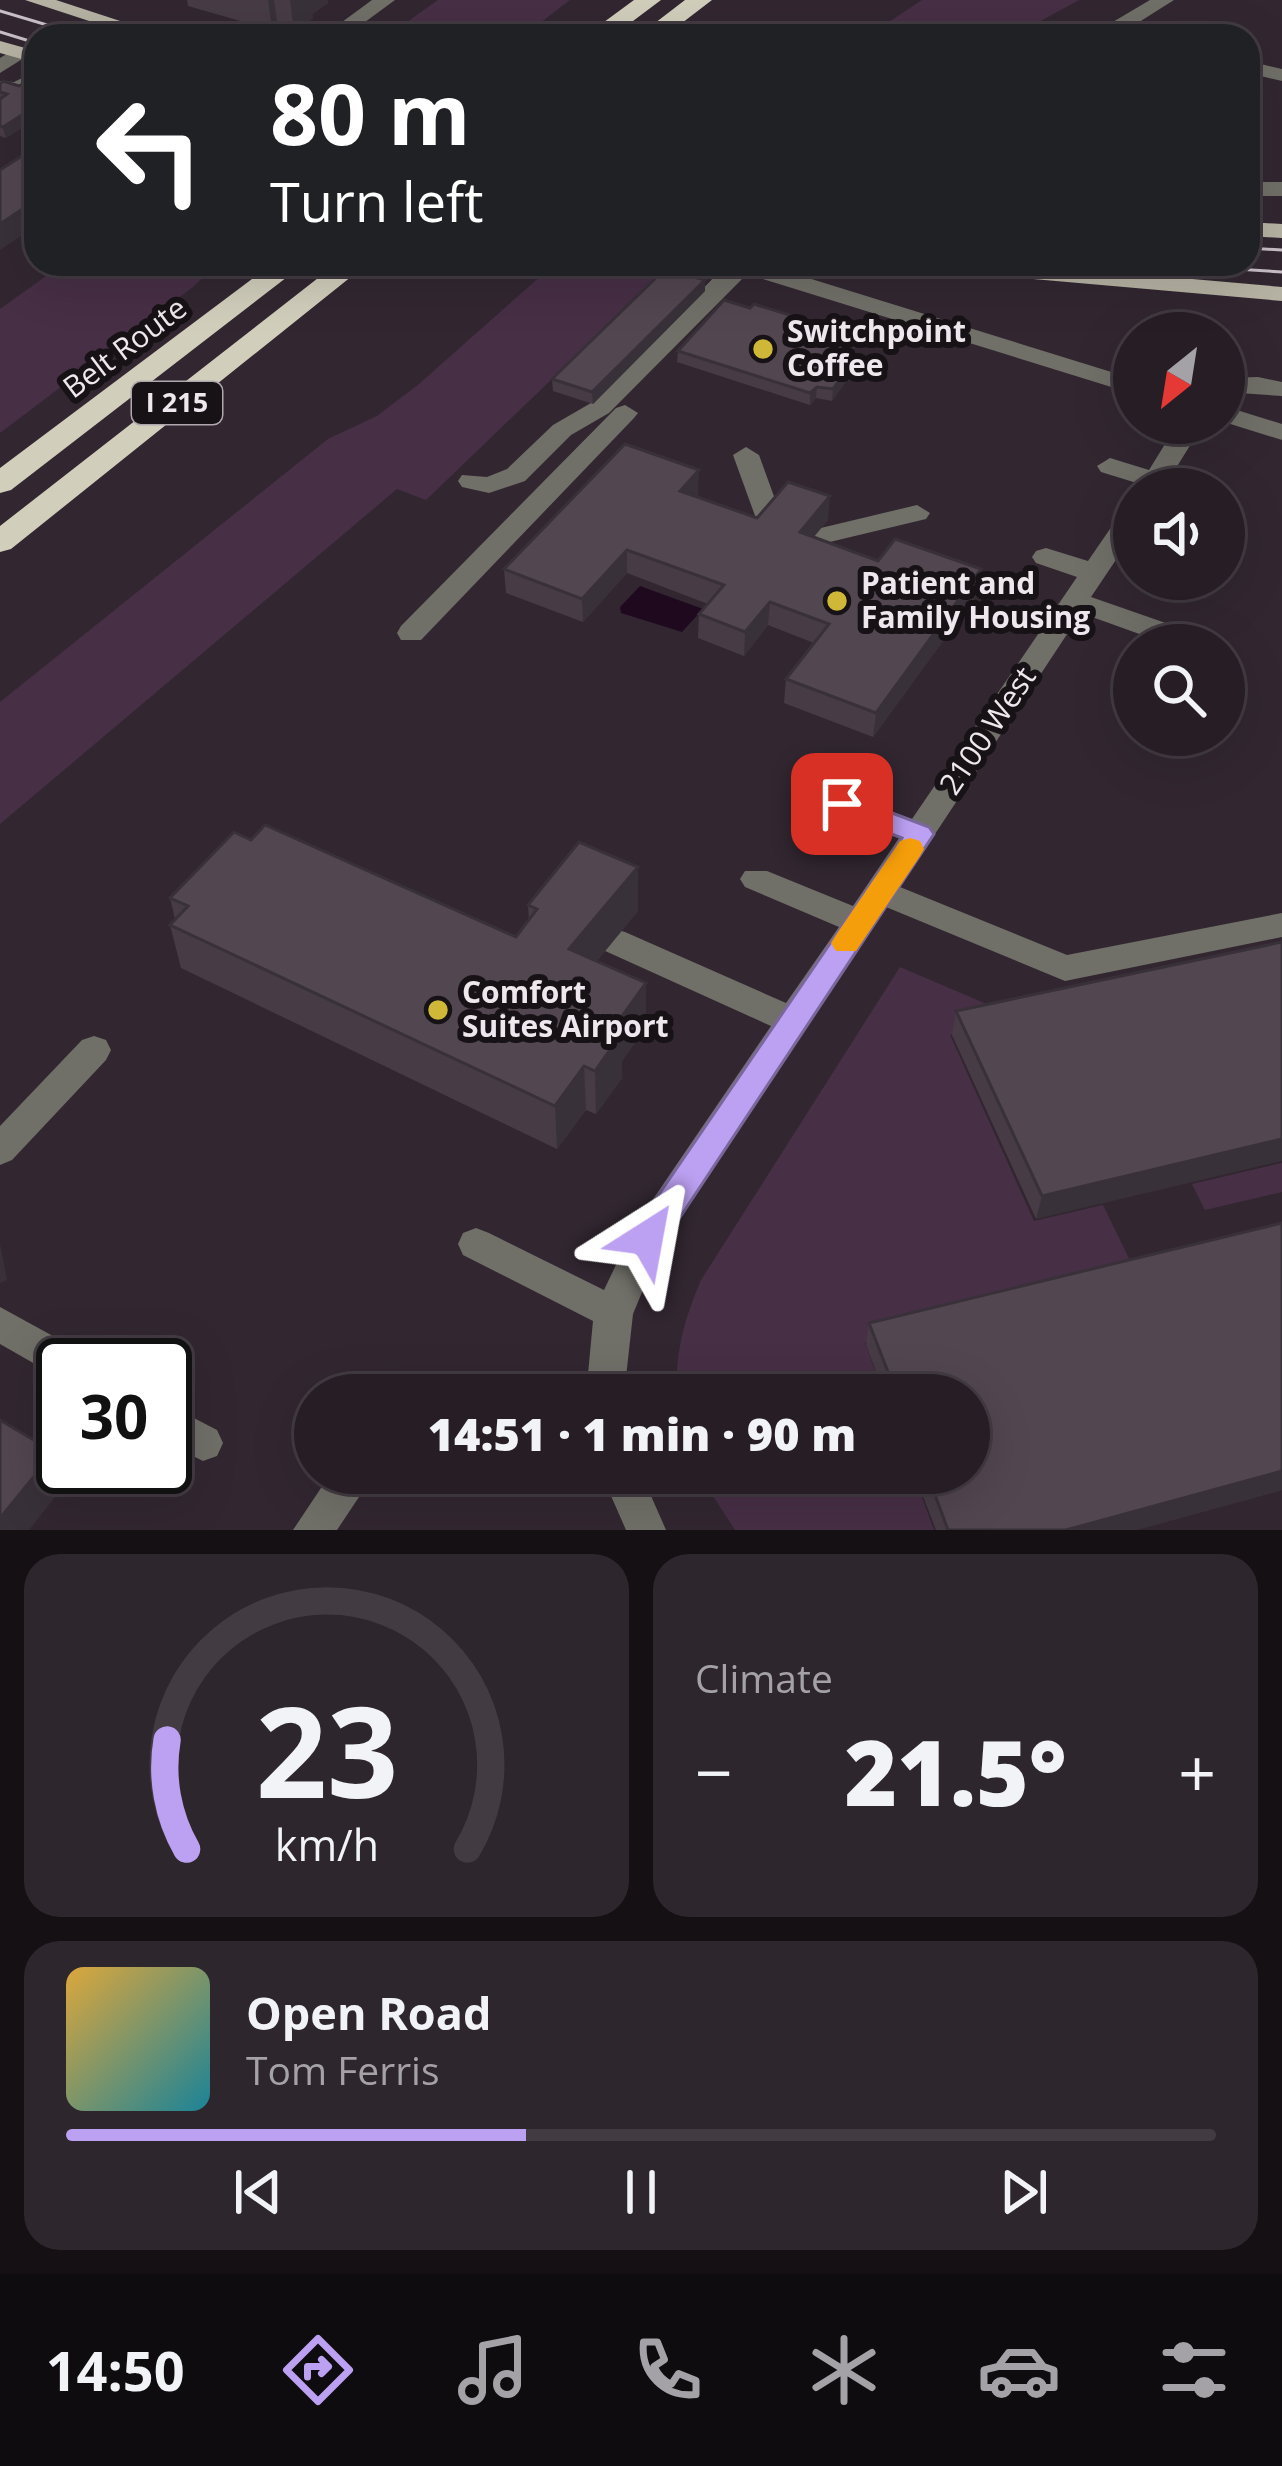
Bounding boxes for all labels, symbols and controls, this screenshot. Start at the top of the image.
text: 80 m [270,55,470,170]
icon: left [72,72,228,228]
text: Turn left [270,164,483,238]
street label: Belt Route [54,287,194,407]
place label: Switchpoint Coffee [787,310,966,385]
north arrow [1113,312,1245,444]
map controls [1113,312,1245,756]
marker: Switchpoint Coffee [750,336,776,362]
road number: I 215 [132,382,222,424]
button: sound [1113,468,1245,600]
place label: Patient and Family Housing [861,562,1090,637]
marker: Patient and Family Housing [824,588,850,614]
button: search [1113,624,1245,756]
street label: 2100 West [929,658,1045,802]
pin [791,753,893,855]
icon: arrive [809,771,875,837]
place label: Comfort Suites Airport [462,971,669,1046]
marker: Comfort Suites Airport [425,997,451,1023]
position arrow [584,1175,710,1301]
speed limit sign: 30 [36,1338,192,1494]
text: 14:51 · 1 min · 90 m [428,1403,856,1464]
text: Climate [695,1651,833,1704]
text: 23 [255,1665,398,1835]
text: 21.5° [844,1710,1067,1832]
text: − [695,1726,733,1816]
text: + [1178,1726,1216,1816]
text: km/h [274,1814,379,1873]
text: Open Road [246,1982,491,2043]
text: Tom Ferris [246,2043,440,2096]
icon: previous [225,2159,291,2225]
icon: pause [608,2159,674,2225]
icon: next [991,2159,1057,2225]
icon: directions [276,2328,360,2412]
icon: music [451,2328,535,2412]
icon: phone [626,2328,710,2412]
icon: climate [802,2328,886,2412]
icon: car [977,2328,1061,2412]
icon: filters [1152,2328,1236,2412]
text: 14:50 [46,2333,185,2407]

